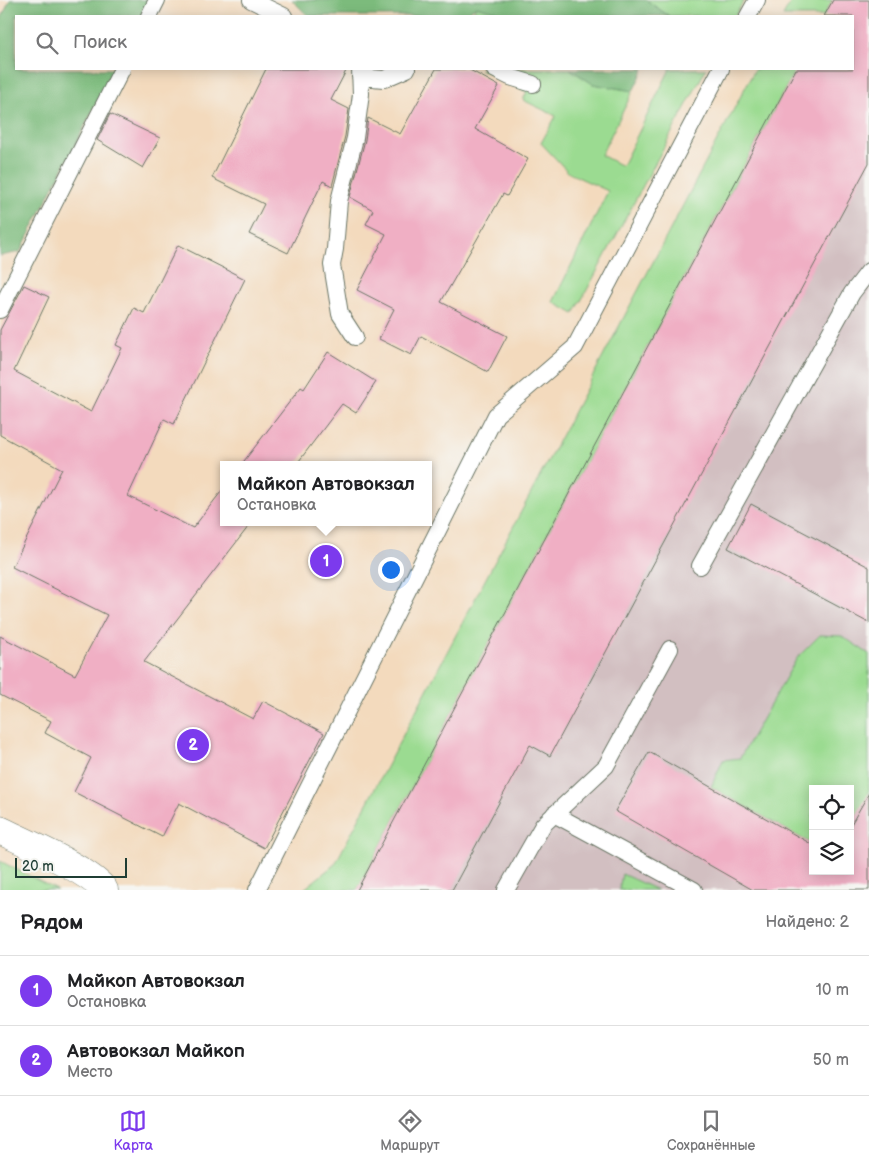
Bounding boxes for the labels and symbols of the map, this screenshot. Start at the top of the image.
pin: 1 [310,542,342,580]
your location [378,557,404,583]
pin: 2 [177,726,209,764]
scale bar [15,855,128,878]

